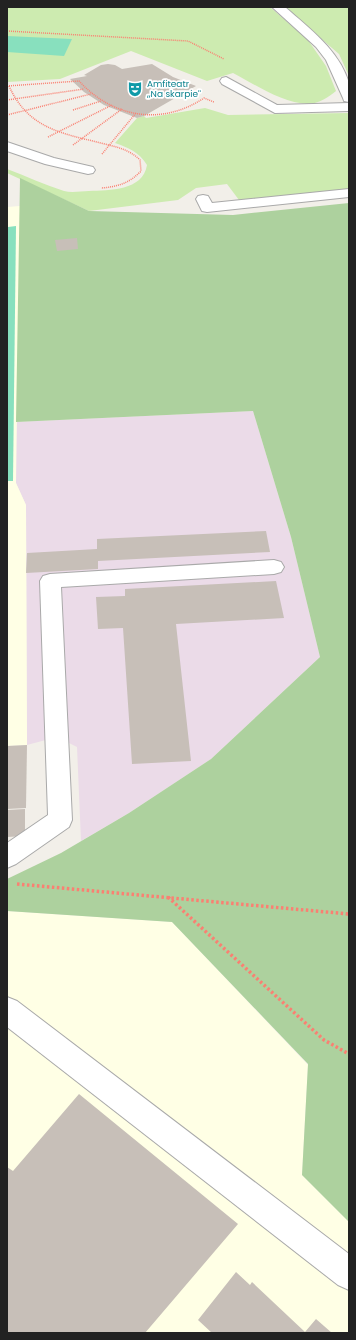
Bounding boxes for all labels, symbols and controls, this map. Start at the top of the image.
place label: Amfiteatr ,,Na skarpie'' [146,78,201,100]
theatre icon: Amfiteatr ,,Na skarpie'' [126,80,144,98]

